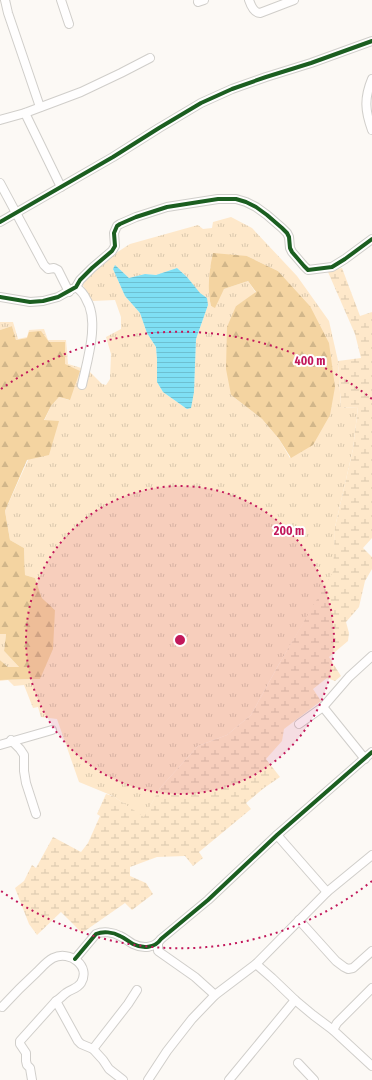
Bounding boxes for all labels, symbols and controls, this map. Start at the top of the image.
text: 400 m [295,354,325,368]
text: 200 m [273,524,304,538]
centre of rings [173,633,187,647]

